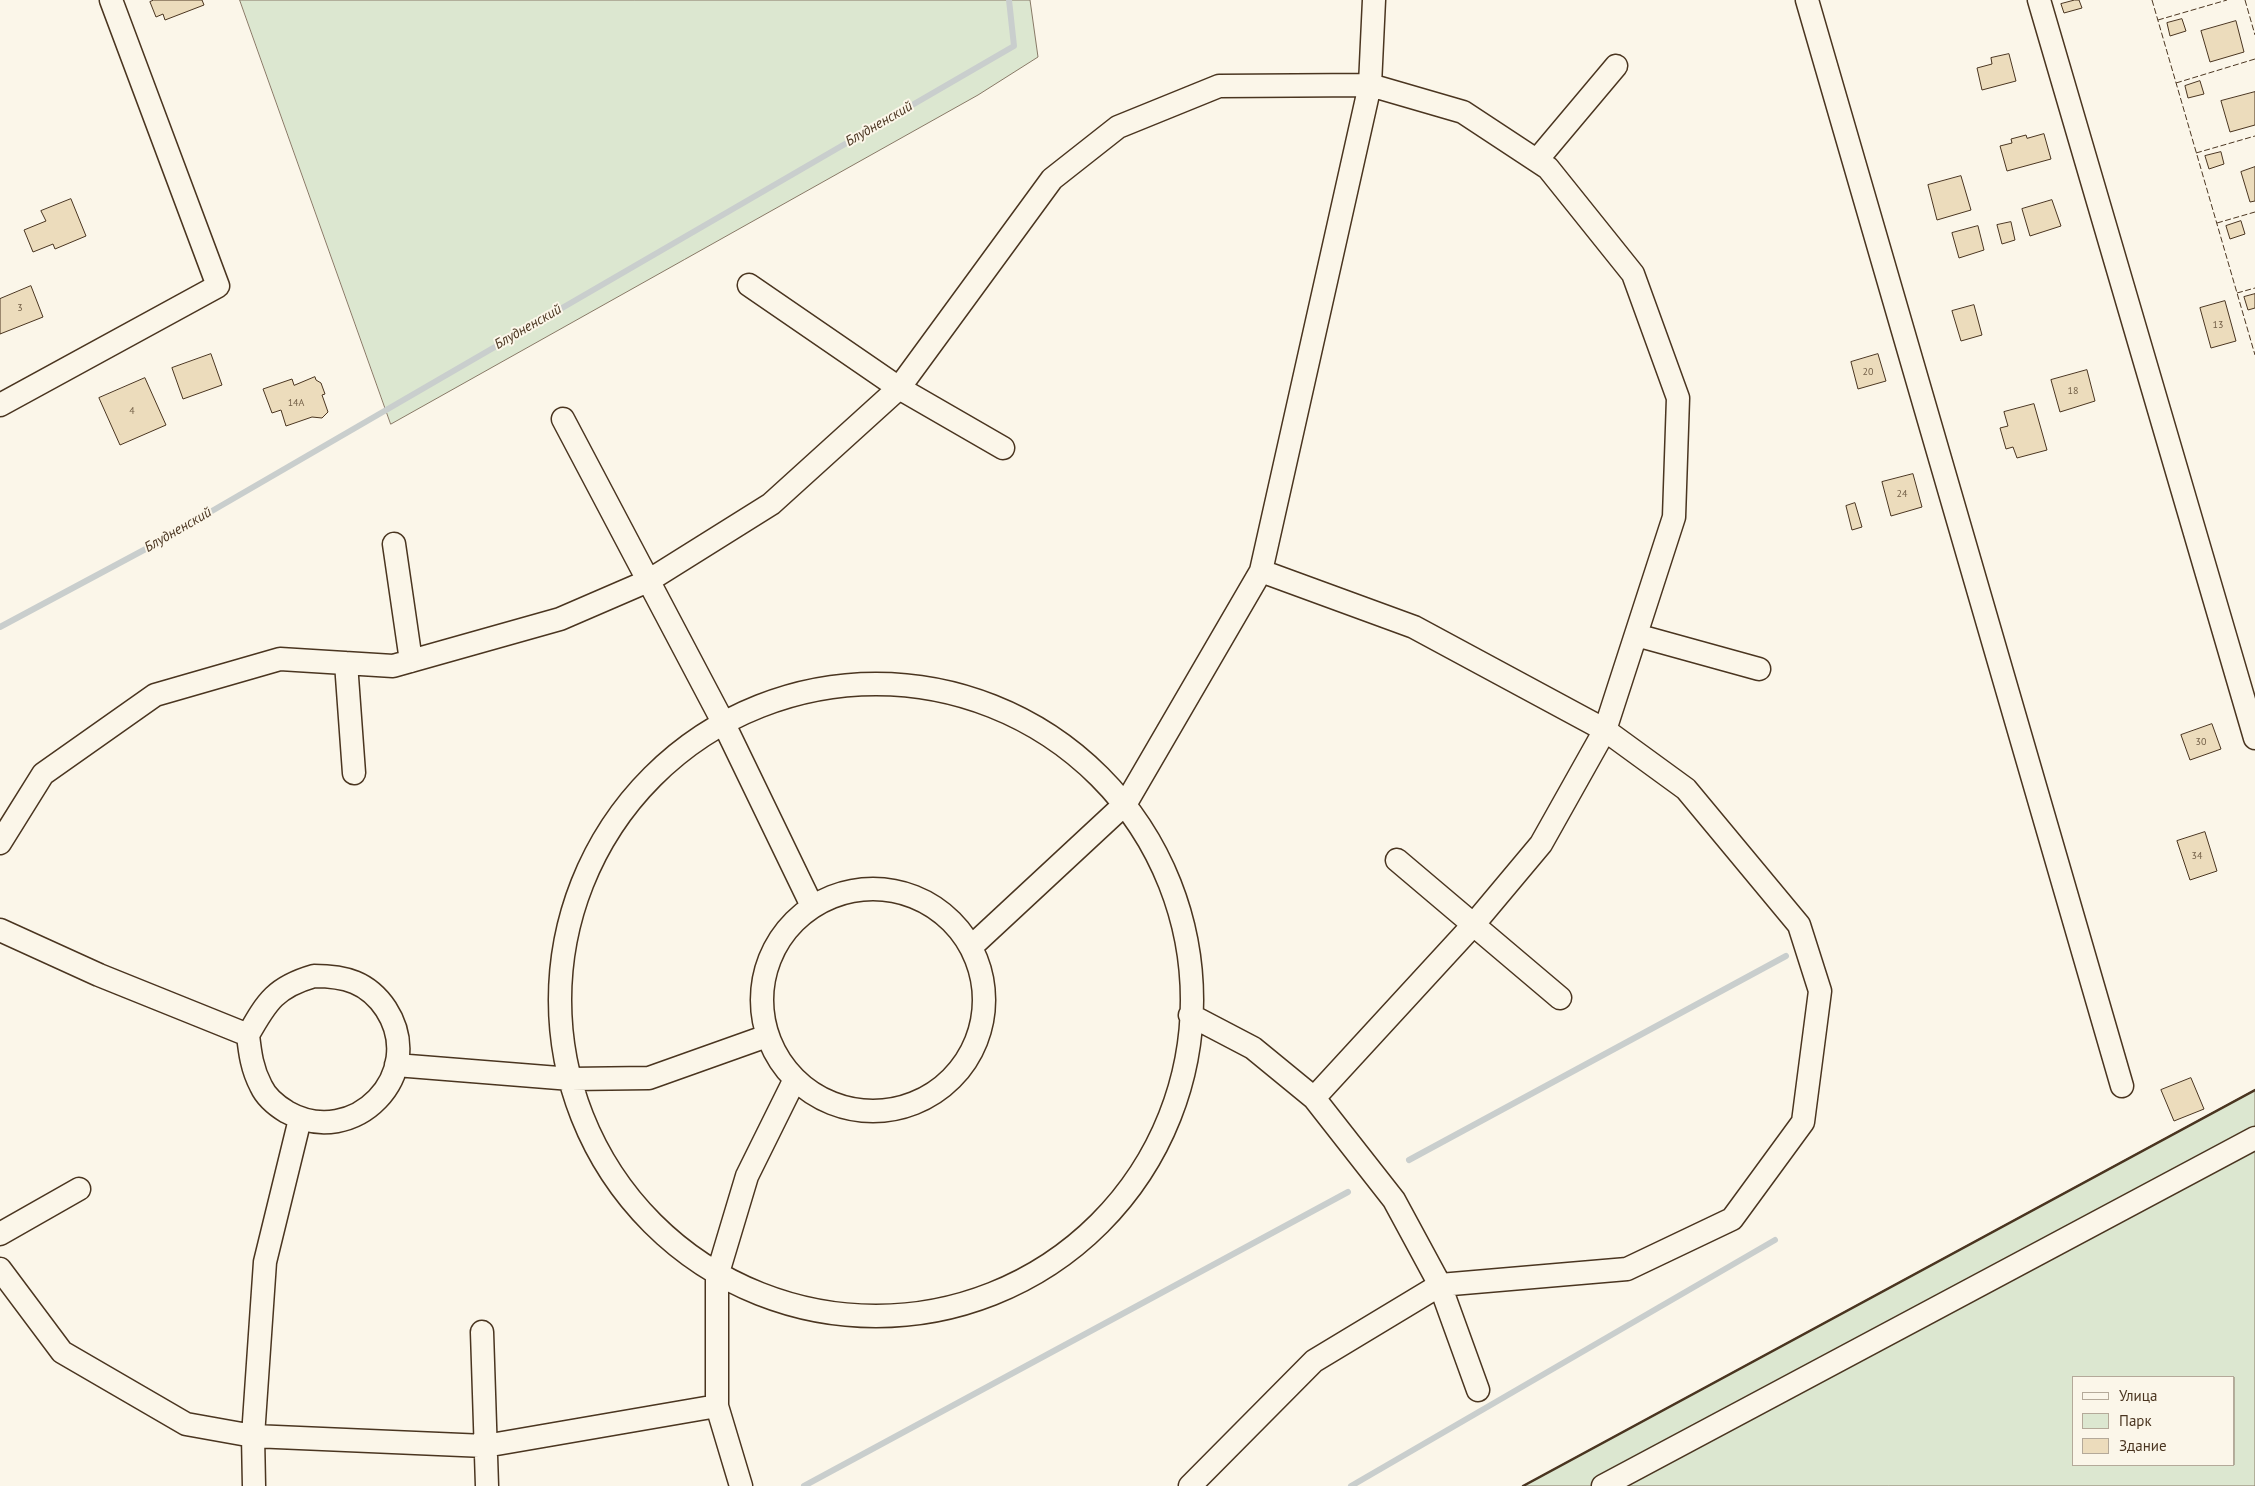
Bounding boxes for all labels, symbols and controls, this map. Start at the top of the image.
water label: Блудненский [842,98,916,150]
water label: Блудненский [491,301,565,353]
house number: 3 [17,302,23,314]
house number: 13 [2213,319,2223,331]
house number: 20 [1863,366,1873,378]
house number: 18 [2068,385,2078,397]
house number: 14А [288,397,304,409]
house number: 4 [129,405,135,417]
house number: 24 [1897,488,1907,500]
water label: Блудненский [141,504,215,556]
house number: 30 [2196,736,2206,748]
house number: 34 [2192,850,2202,862]
legend [2072,1376,2235,1466]
text: Улица [2119,1386,2157,1405]
text: Парк [2119,1411,2152,1430]
text: Здание [2119,1436,2167,1455]

